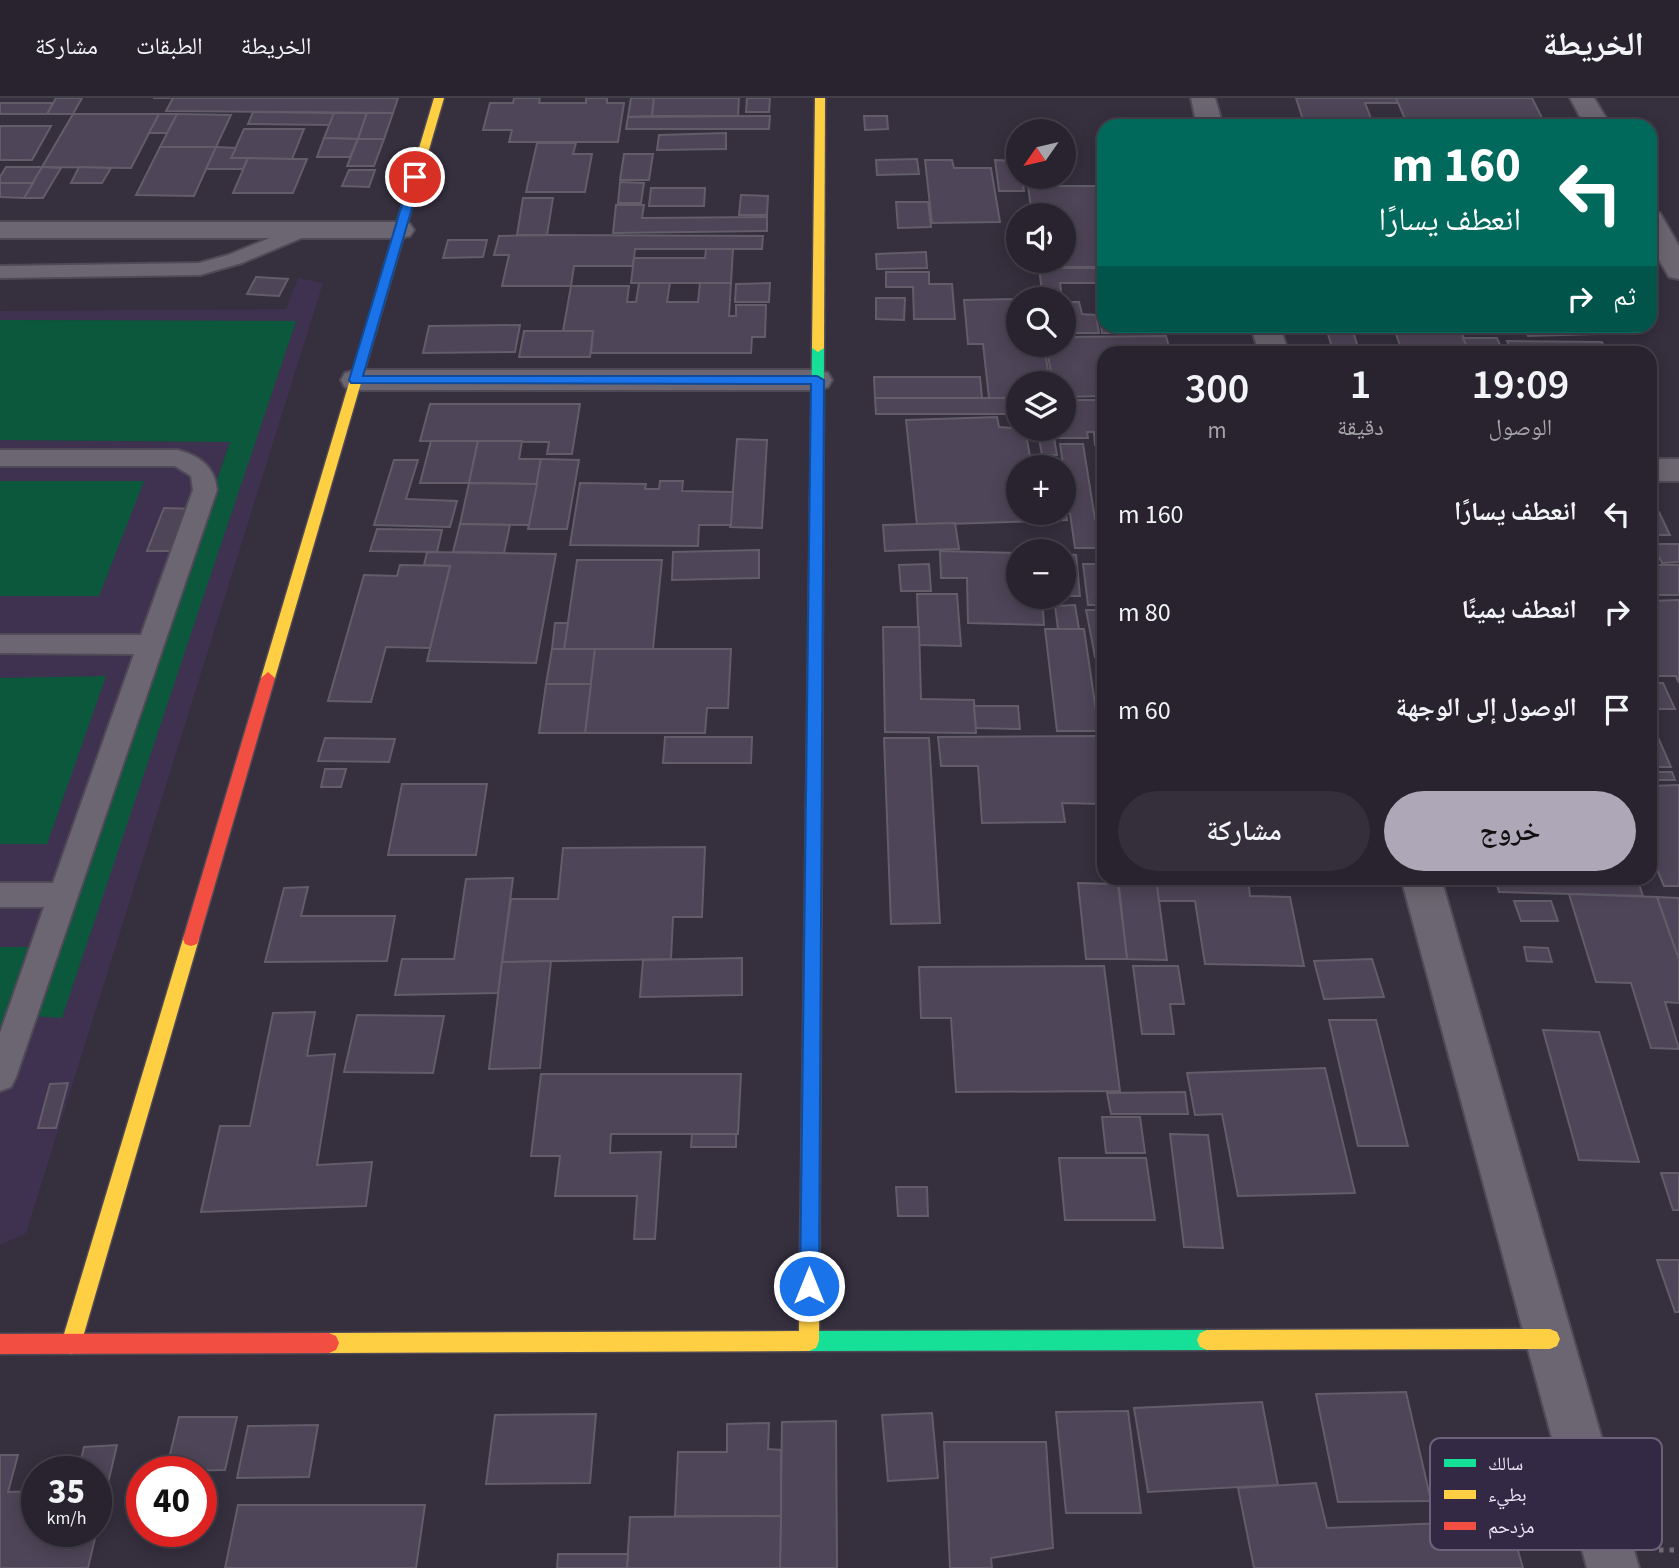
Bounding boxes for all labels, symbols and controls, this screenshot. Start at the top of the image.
text: الخريطة [1543,21,1644,68]
text: مشاركة [35,29,98,64]
text: الطبقات [136,29,203,64]
text: الخريطة [241,29,311,64]
north arrow [1006,119,1076,189]
map controls [1006,119,1076,609]
text: 160 m [1392,131,1521,201]
pin [385,147,445,207]
icon: left [1545,147,1636,238]
icon: arrive [396,158,434,196]
text: انعطف يسارًا [1378,197,1521,243]
button: sound [1006,203,1076,273]
text: ثم [1613,278,1636,315]
icon: right [1561,280,1599,318]
button: search [1006,287,1076,357]
text: 1 [1350,355,1371,415]
text: 19:09 [1472,355,1569,415]
text: 300 [1185,359,1249,419]
button: layers [1006,371,1076,441]
text: دقيقة [1337,411,1384,444]
text: الوصول [1489,411,1552,444]
text: m [1208,414,1227,447]
button: + [1006,455,1076,525]
text: انعطف يسارًا [1454,493,1577,530]
icon: left [1598,495,1636,533]
text: 160 m [1118,496,1184,533]
button: − [1006,539,1076,609]
text: انعطف يمينًا [1462,591,1577,628]
icon: right [1598,593,1636,631]
text: 80 m [1118,594,1171,631]
text: الوصول إلى الوجهة [1396,689,1577,726]
icon: arrive [1598,691,1636,729]
text: 60 m [1118,692,1171,729]
button: مشاركة [1118,791,1370,871]
button: خروج [1384,791,1636,871]
position arrow [772,1249,846,1323]
legend [1430,1438,1662,1550]
text: سالك [1488,1451,1523,1478]
speed limit sign: 40 [126,1456,217,1547]
text: 35 [48,1467,85,1517]
text: بطيء [1488,1482,1527,1510]
text: km/h [47,1506,86,1531]
text: مزدحم [1488,1514,1534,1541]

